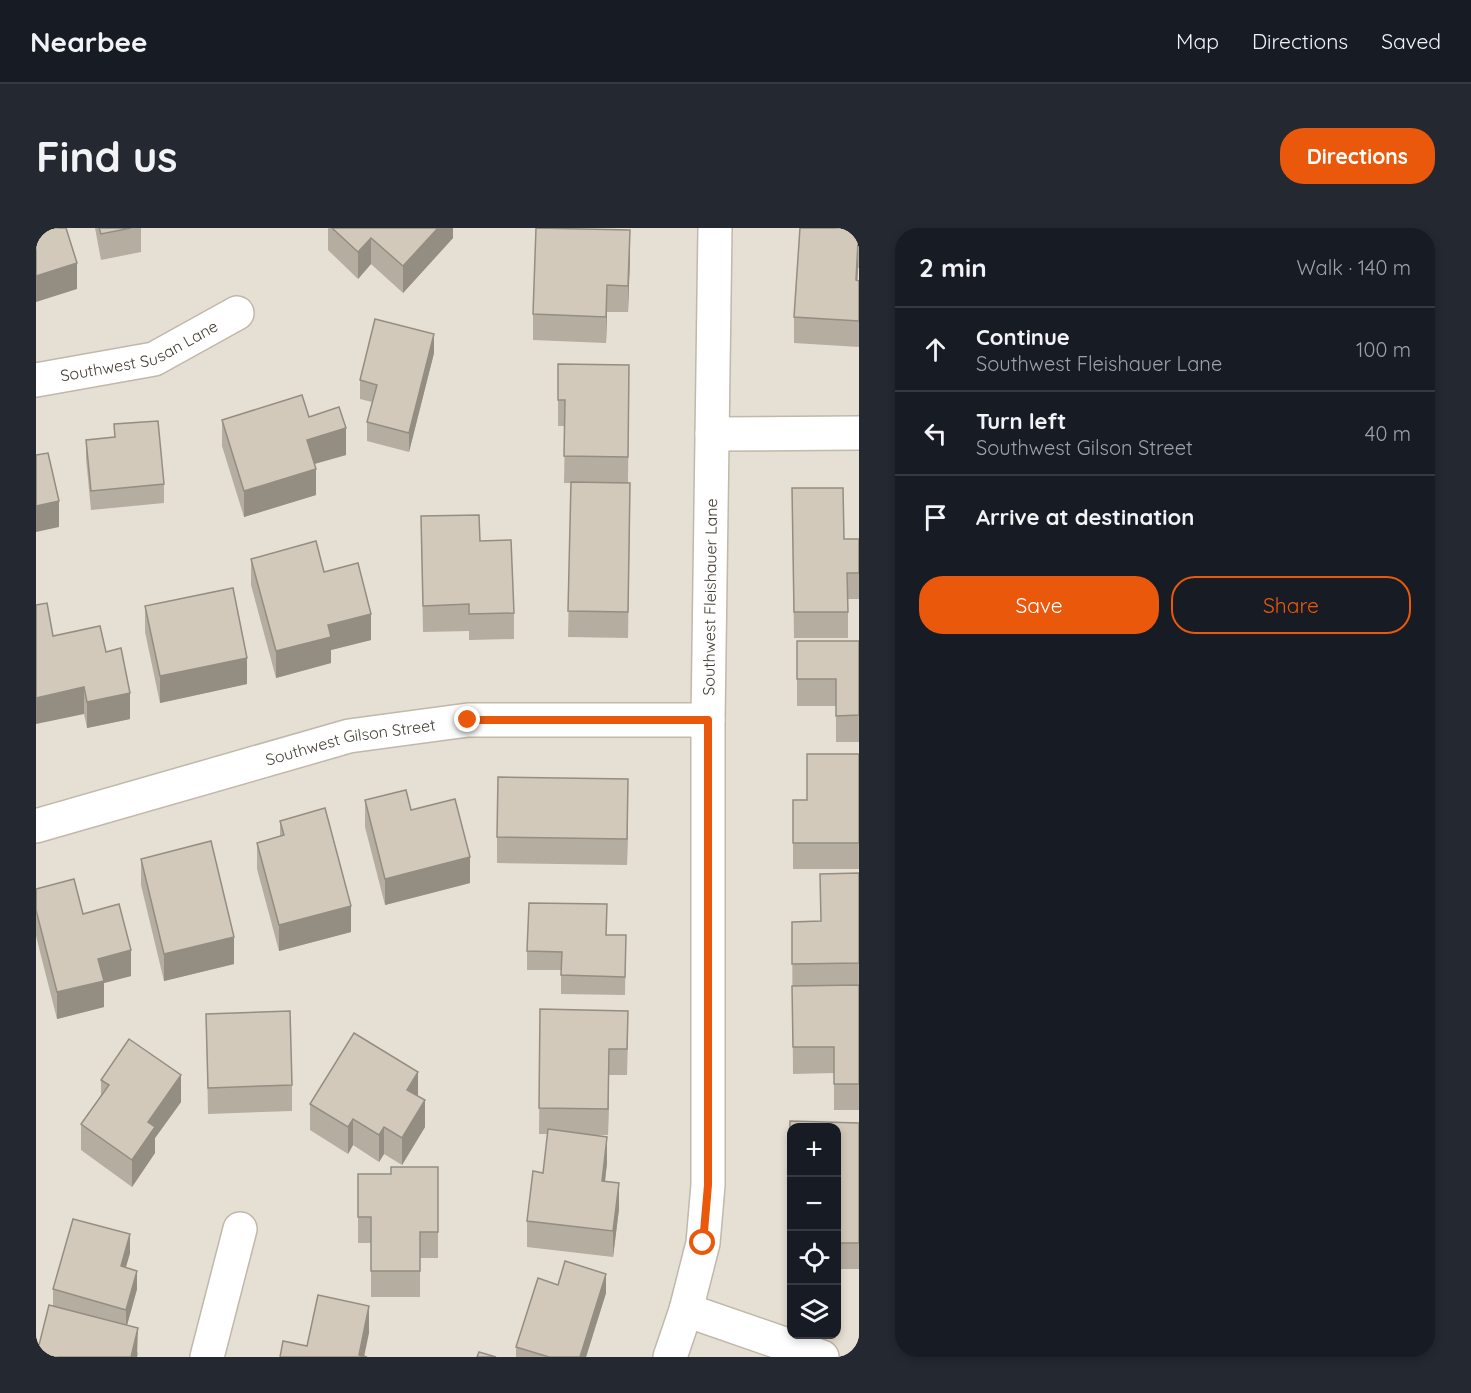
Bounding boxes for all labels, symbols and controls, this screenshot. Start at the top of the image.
text: Nearbee [30,24,148,59]
text: Map [1176,28,1219,54]
text: Directions [1252,28,1348,54]
text: Saved [1381,28,1441,54]
button: Directions [1280,128,1435,184]
text: Find us [36,130,178,183]
text: 2 min [919,251,987,284]
text: Walk · 140 m [1296,255,1411,280]
street label: Southwest Susan Lane [59,316,221,385]
text: Continue [976,323,1070,351]
icon: ahead [919,333,952,366]
text: 100 m [1356,337,1411,362]
text: Southwest Fleishauer Lane [976,351,1222,376]
text: Turn left [976,407,1066,435]
icon: left [919,417,952,450]
text: 40 m [1365,421,1411,446]
text: Southwest Gilson Street [976,435,1193,460]
street label: Southwest Fleishauer Lane [698,498,721,696]
icon: arrive [919,501,952,534]
text: Arrive at destination [976,503,1194,531]
button: Save [919,576,1159,634]
button: Share [1171,576,1411,634]
route end [454,706,480,732]
street label: Southwest Gilson Street [263,714,437,770]
map controls [787,1123,841,1339]
button: + [787,1123,841,1177]
button: − [787,1177,841,1231]
route start [689,1229,715,1255]
button: locate [787,1231,841,1285]
button: layers [787,1285,841,1339]

